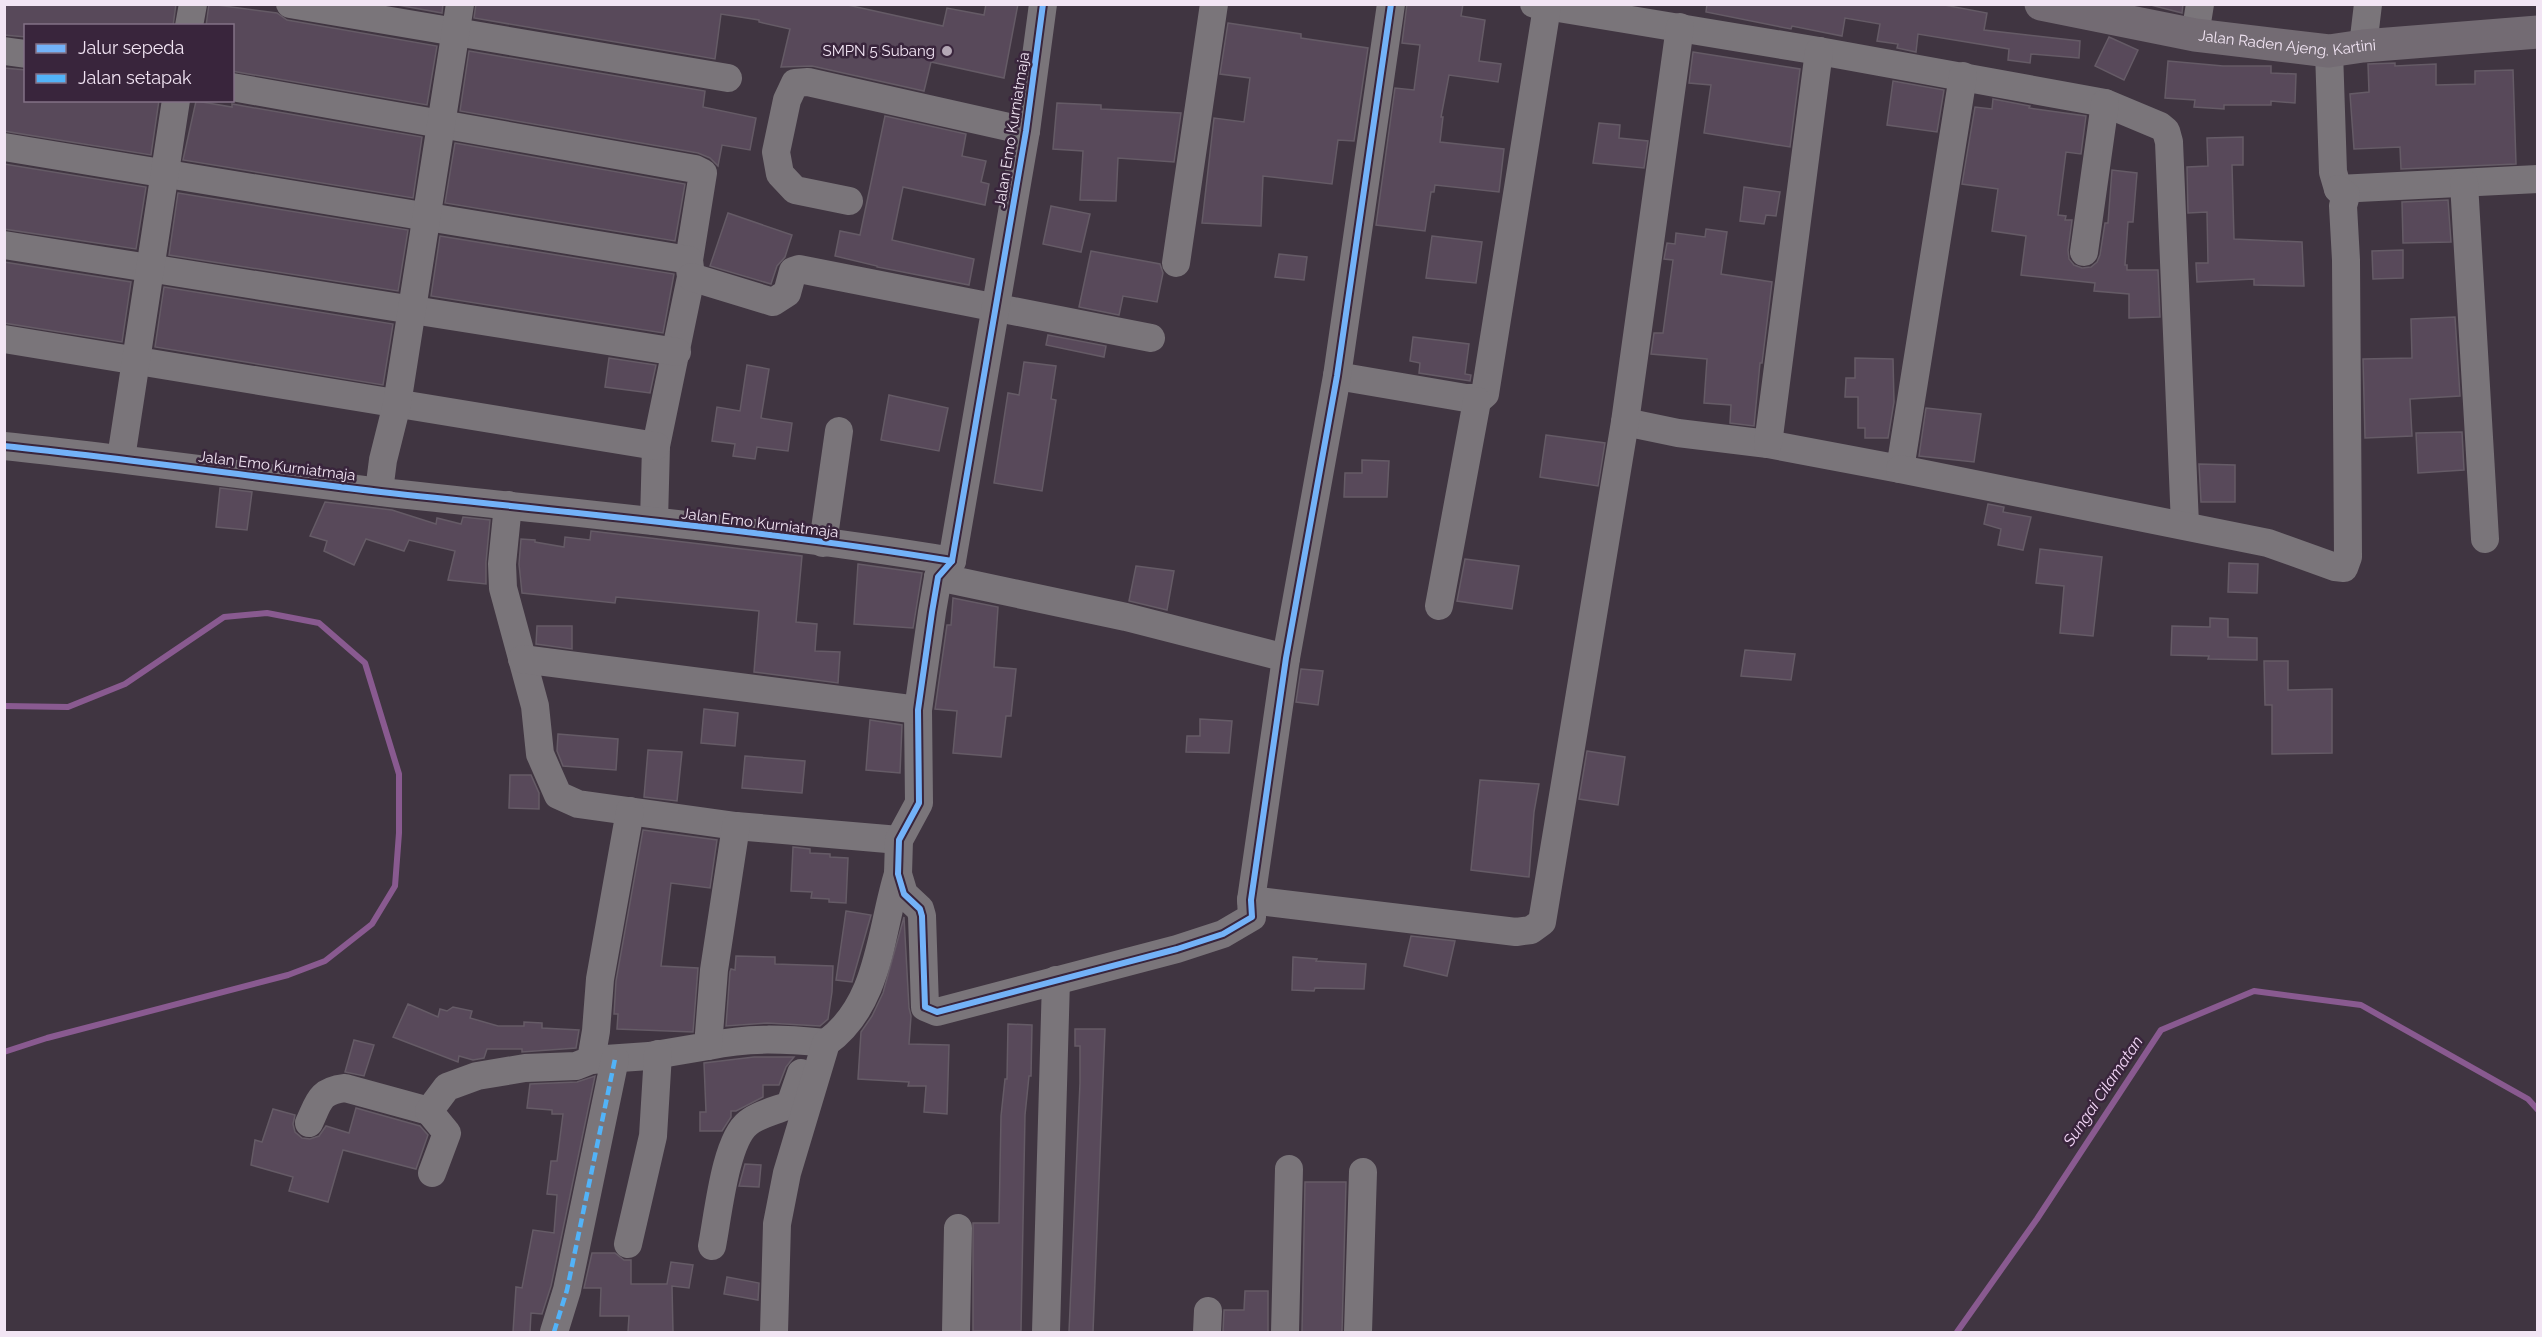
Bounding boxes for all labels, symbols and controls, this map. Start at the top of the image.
legend [24,24,234,102]
street label: Jalan Raden Ajeng. Kartini [2197,26,2377,60]
text: Jalur sepeda [78,37,184,58]
place label: SMPN 5 Subang [823,42,935,60]
marker: SMPN 5 Subang [940,44,954,58]
street label: Jalan Emo Kurniatmaja [991,51,1033,209]
text: Jalan setapak [78,67,192,88]
street label: Jalan Emo Kurniatmaja [198,447,356,485]
street label: Jalan Emo Kurniatmaja [681,504,839,542]
water label: Sungai Cilamatan [2059,1032,2147,1150]

